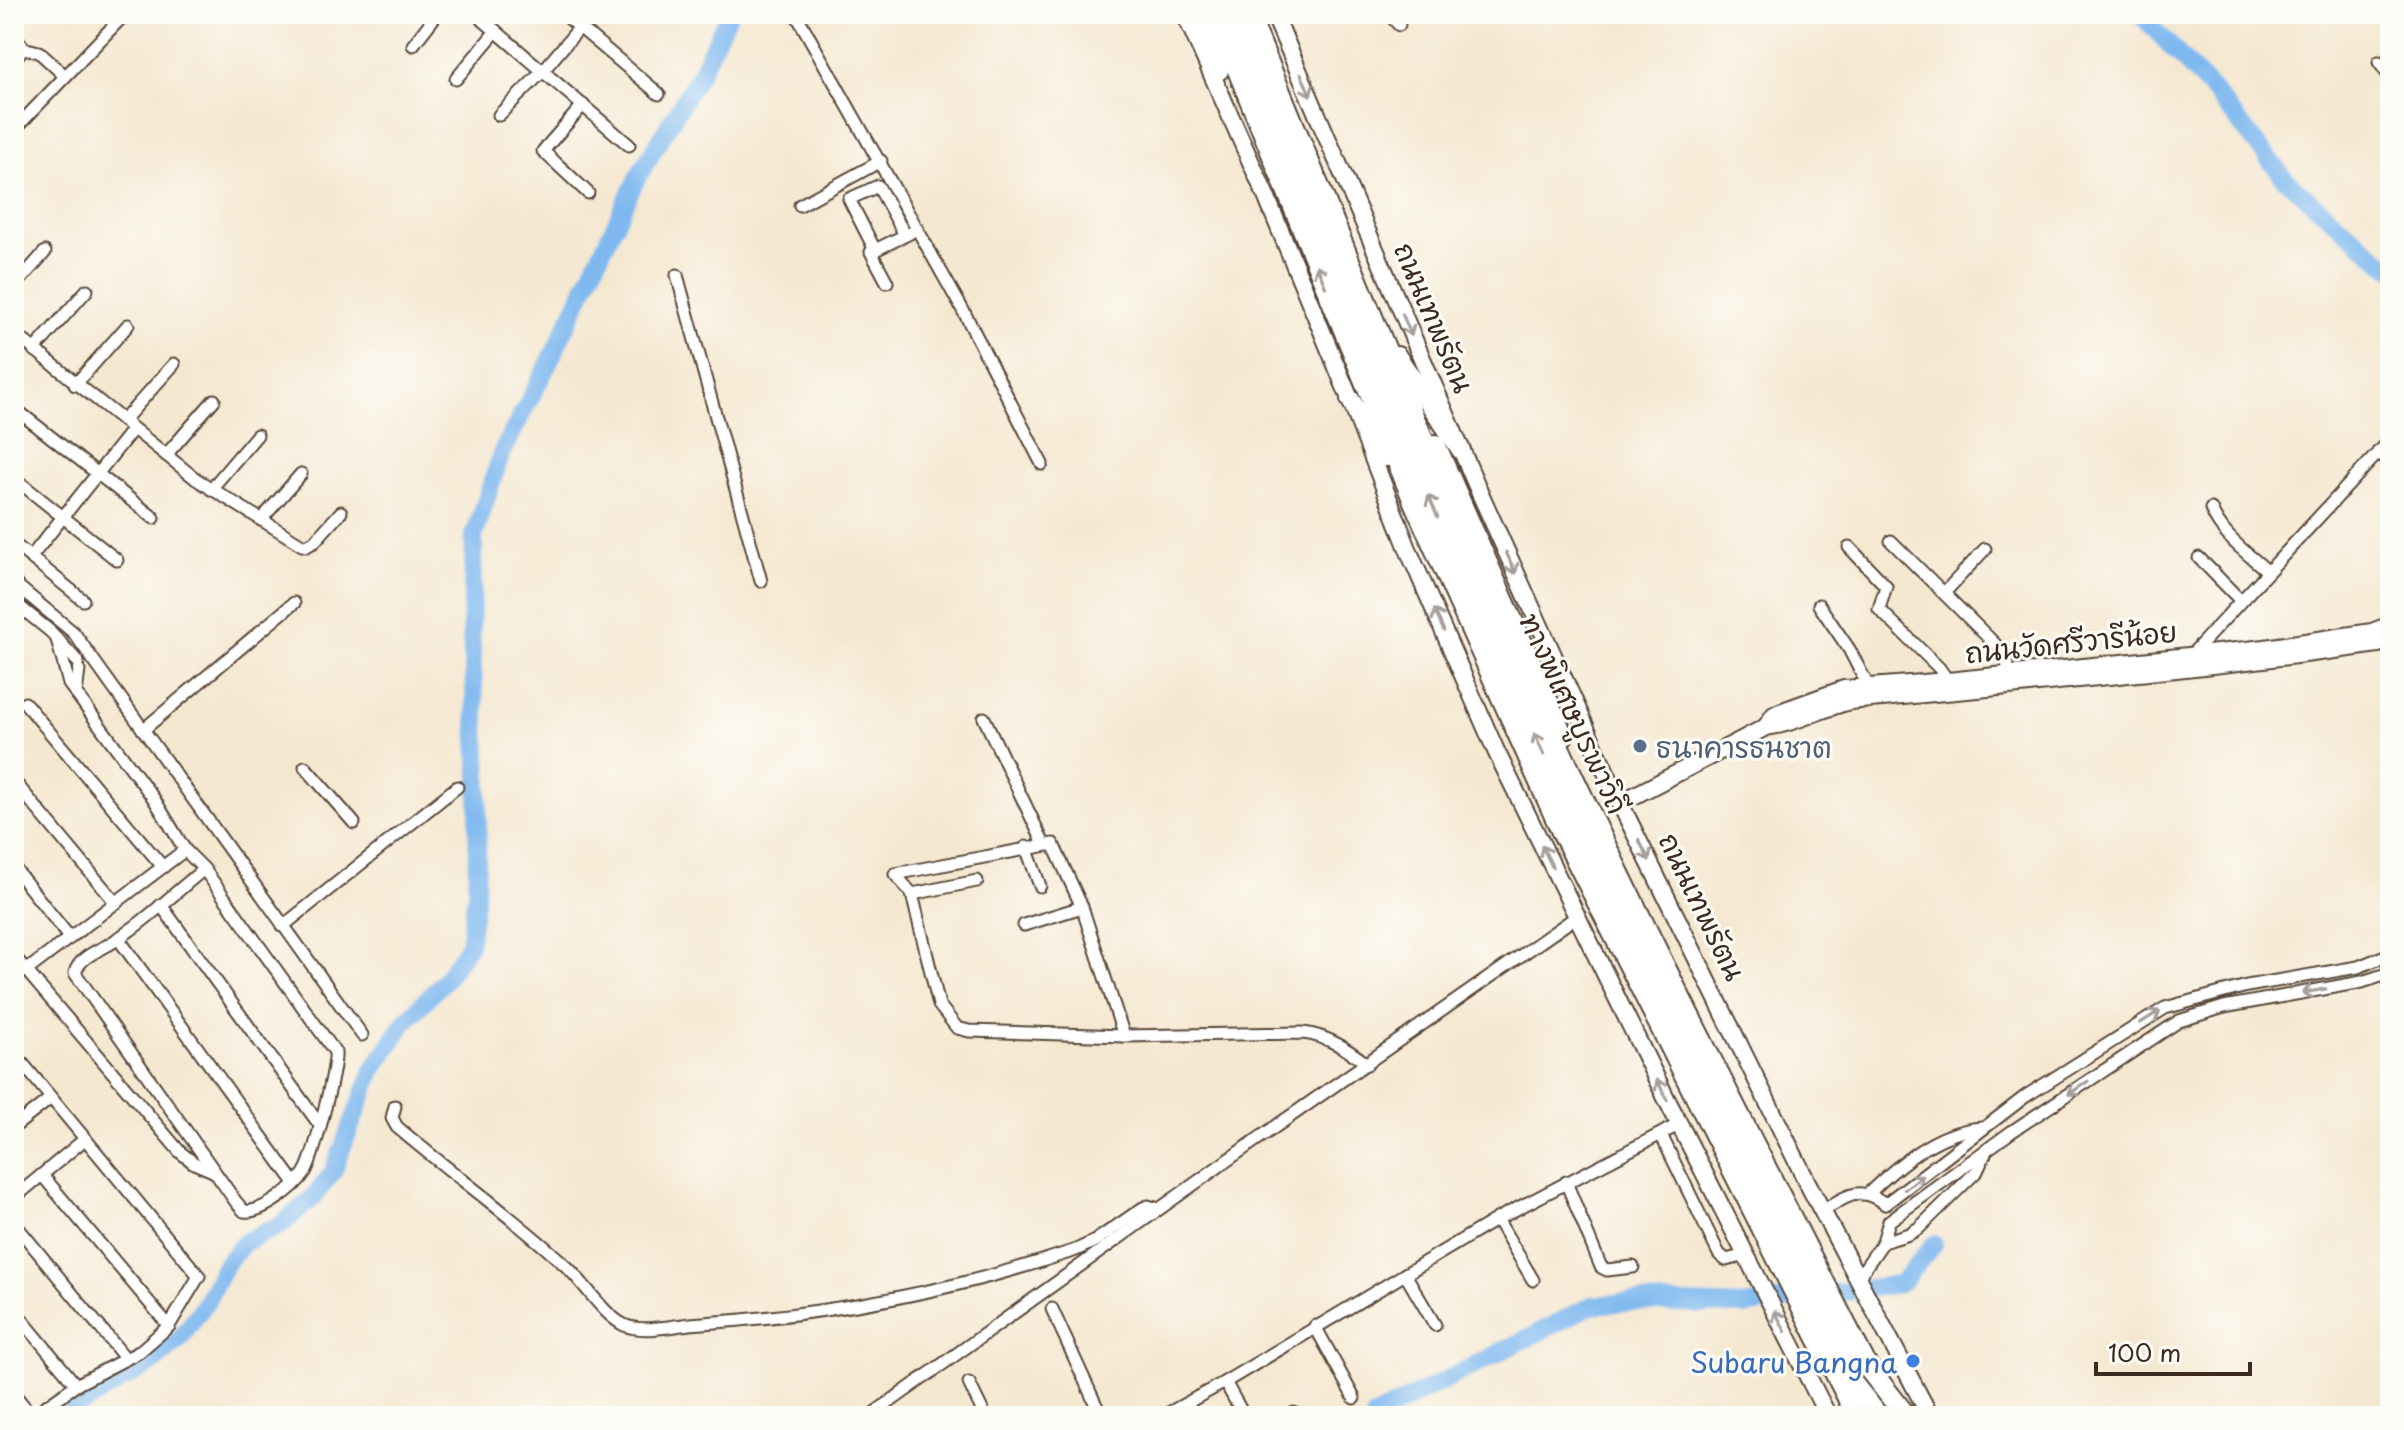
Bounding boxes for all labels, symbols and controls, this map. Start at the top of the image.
one-way arrow [1299,73,1314,97]
street label: ถนนเทพรัตน [1384,235,1486,399]
one-way arrow [1313,265,1327,289]
one-way arrow [1400,313,1415,337]
one-way arrow [1425,494,1440,519]
one-way arrow [1505,550,1520,575]
street label: ทางพิเศษบูรพาวิถี [1509,605,1640,821]
one-way arrow [1431,608,1446,632]
street label: ถนนวัดศรีวารีน้อย [1963,608,2179,674]
place label: ธนาคารธนชาต [1656,725,1832,768]
one-way arrow [1531,732,1546,756]
marker: ธนาคารธนชาต [1631,737,1649,755]
street label: ถนนเทพรัตน [1649,825,1757,988]
one-way arrow [1637,837,1652,861]
one-way arrow [1539,845,1554,869]
one-way arrow [2302,984,2327,999]
one-way arrow [2138,1009,2160,1026]
one-way arrow [1653,1078,1669,1102]
one-way arrow [2067,1080,2090,1096]
one-way arrow [1903,1174,1924,1191]
one-way arrow [1772,1310,1787,1334]
scale bar [2096,1326,2250,1376]
text: 100 m [2108,1334,2181,1370]
place label: Subaru Bangna [1690,1340,1897,1383]
marker: Subaru Bangna [1904,1352,1922,1370]

